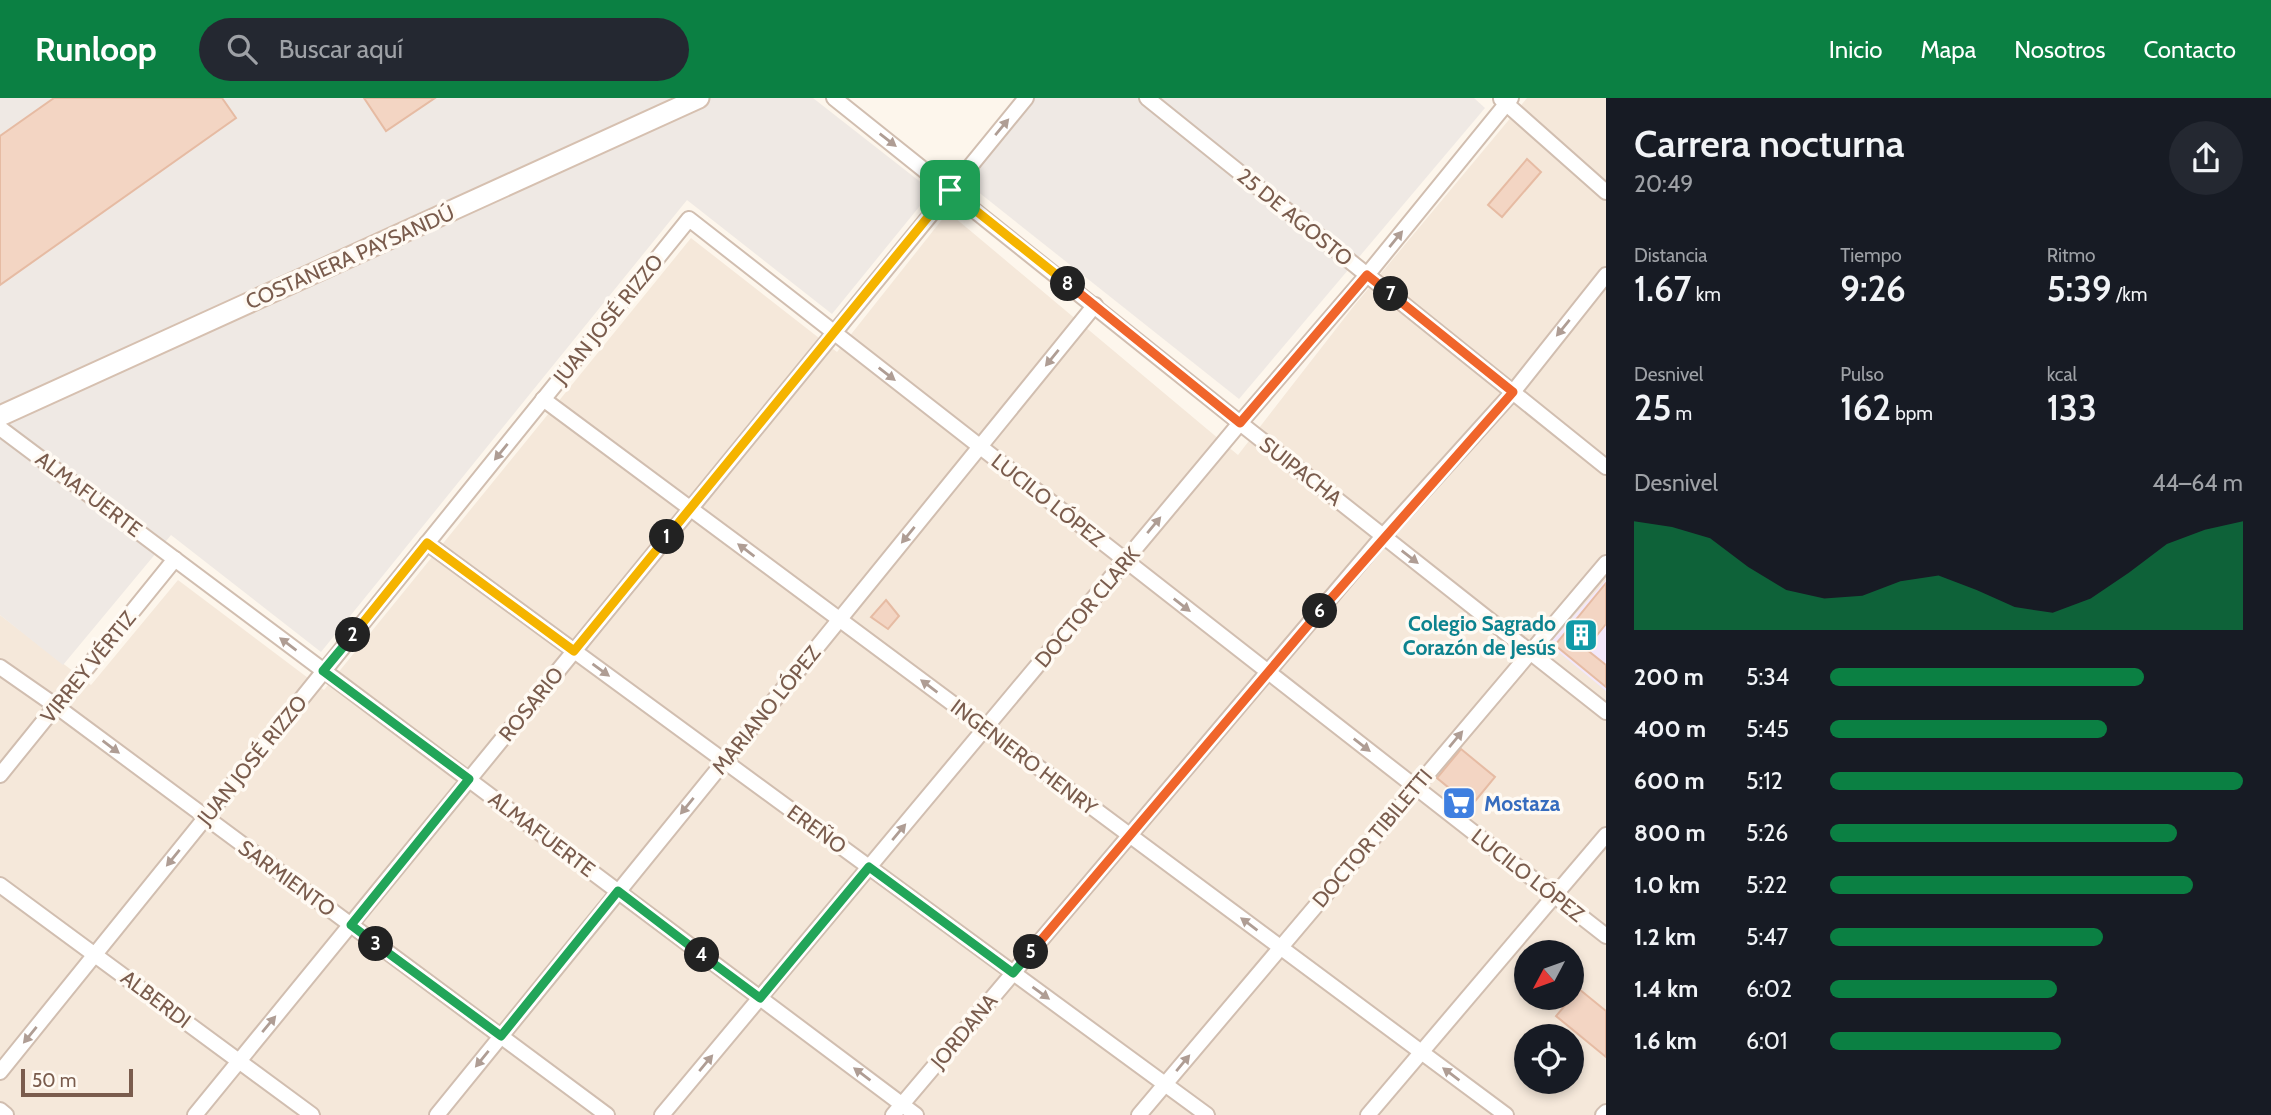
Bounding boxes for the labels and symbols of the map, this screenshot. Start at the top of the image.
one-way arrow [994,118,1009,135]
one-way arrow [878,133,896,148]
pin [920,160,980,220]
street label: 25 DE AGOSTO [1232,163,1358,271]
street label: COSTANERA PAYSANDÚ [242,200,458,314]
one-way arrow [1389,231,1404,249]
street label: JUAN JOSÉ RIZZO [547,249,668,390]
pin: 8 [1050,266,1086,302]
pin: 7 [1374,276,1408,312]
one-way arrow [1556,319,1571,337]
one-way arrow [1044,349,1059,367]
one-way arrow [878,366,896,381]
street label: SUIPACHA [1255,431,1347,511]
one-way arrow [493,443,508,461]
street label: ALMAFUERTE [31,446,147,542]
street label: LUCILO LÓPEZ [987,448,1110,552]
one-way arrow [1147,516,1162,534]
pin: 1 [650,520,684,555]
one-way arrow [901,526,916,543]
street label: DOCTOR CLARK [1029,542,1145,672]
one-way arrow [737,543,755,557]
one-way arrow [1401,549,1419,564]
pin: 6 [1302,594,1338,628]
one-way arrow [1173,597,1191,612]
street label: VIRREY VÉRTIZ [35,606,141,728]
place label: Colegio Sagrado Corazón de Jesús [1403,611,1556,660]
building icon: Colegio Sagrado Corazón de Jesús [1562,616,1600,654]
pin: 2 [336,618,370,652]
one-way arrow [278,637,297,651]
street label: MARIANO LÓPEZ [707,640,826,779]
street label: ROSARIO [494,662,568,746]
one-way arrow [591,663,609,678]
one-way arrow [920,678,938,693]
street label: JUAN JOSÉ RIZZO [191,690,312,831]
street label: INGENIERO HENRY [946,694,1103,821]
one-way arrow [1448,730,1463,748]
one-way arrow [1352,737,1370,752]
one-way arrow [102,740,120,754]
street label: DOCTOR TIBILETTI [1307,764,1437,912]
supermarket icon: Mostaza [1440,784,1478,822]
street label: ALMAFUERTE [484,786,600,882]
place label: Mostaza [1484,791,1561,816]
one-way arrow [680,797,695,815]
street label: EREÑO [783,798,852,859]
one-way arrow [891,823,906,840]
street label: LUCILO LÓPEZ [1467,823,1590,927]
street label: SARMIENTO [234,835,340,921]
one-way arrow [165,848,180,866]
one-way arrow [1239,917,1258,931]
pin: 3 [358,926,394,962]
pin: 5 [1014,934,1048,970]
pin: 4 [684,938,720,972]
north arrow [1514,940,1584,1010]
street label: ALBERDI [116,965,196,1033]
one-way arrow [1032,986,1050,1000]
street label: JORDANA [925,988,1002,1074]
one-way arrow [261,1016,276,1033]
one-way arrow [23,1026,38,1043]
one-way arrow [476,1050,490,1068]
one-way arrow [698,1054,713,1071]
one-way arrow [1175,1054,1190,1071]
scale bar [21,1066,133,1098]
one-way arrow [853,1067,871,1081]
one-way arrow [1442,1068,1460,1082]

